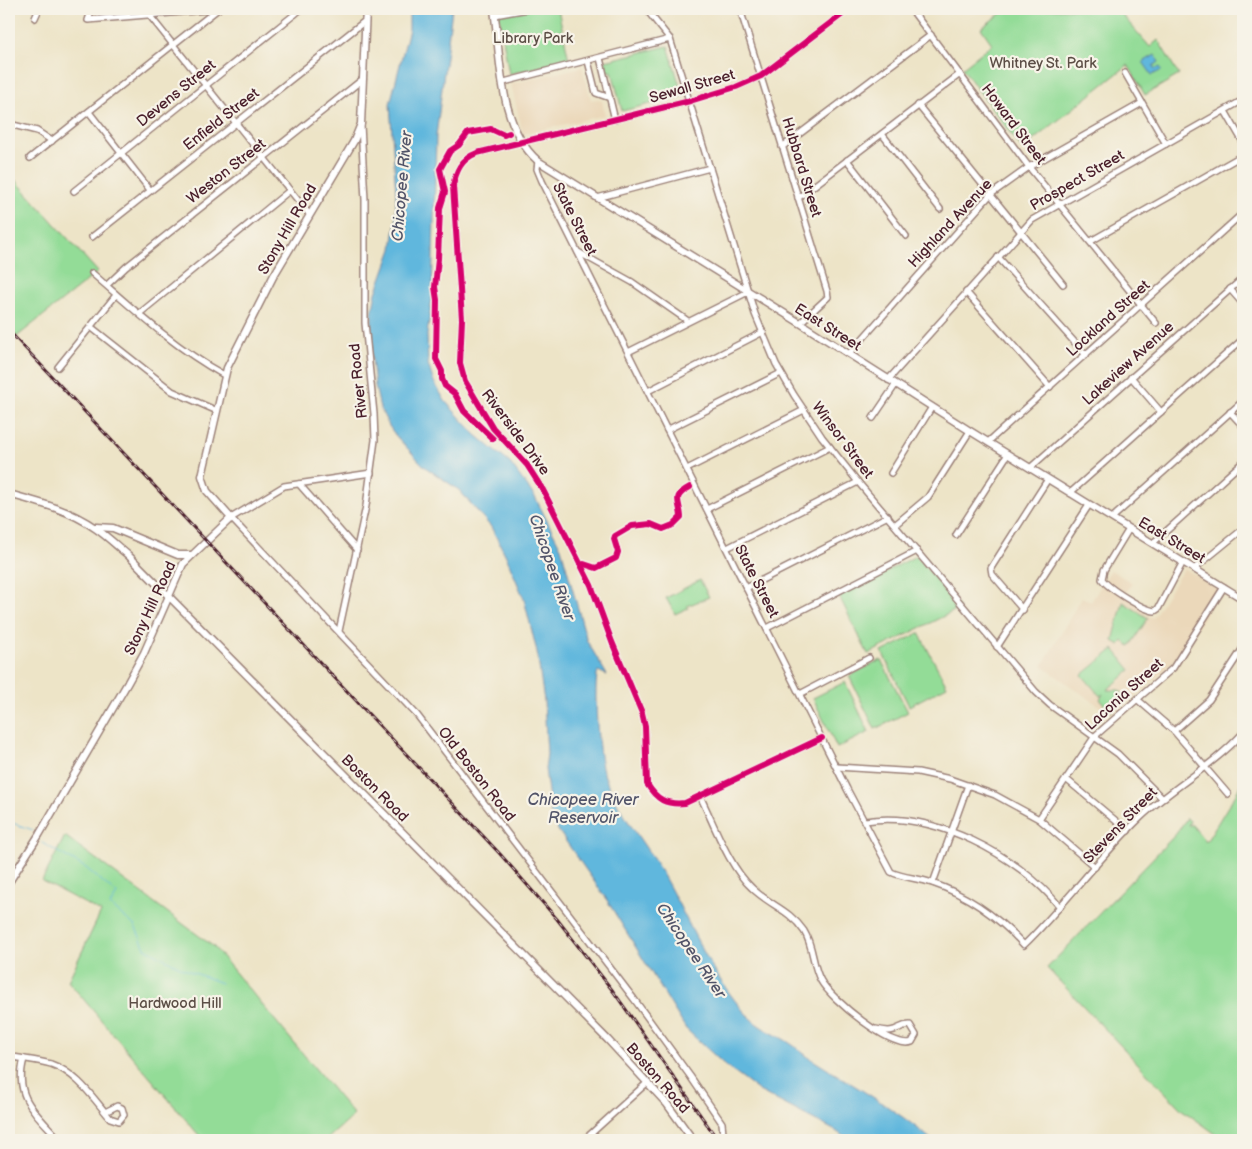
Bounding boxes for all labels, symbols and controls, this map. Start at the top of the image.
park label: Library Park [493,29,574,48]
park label: Whitney St. Park [989,54,1097,73]
street label: Devens Street [133,55,220,131]
street label: Sewall Street [647,65,737,108]
street label: Howard Street [977,80,1050,169]
street label: Enfield Street [179,84,263,155]
street label: Hubbard Street [777,115,826,220]
water label: Chicopee River [388,129,417,242]
street label: Weston Street [183,134,270,208]
street label: Prospect Street [1027,146,1128,215]
street label: Highland Avenue [904,175,996,272]
street label: State Street [548,179,601,259]
street label: Stony Hill Road [254,181,321,278]
street label: Lockland Street [1063,276,1154,361]
street label: East Street [791,299,865,356]
street label: Lakeview Avenue [1079,317,1178,409]
street label: River Road [345,342,372,419]
street label: Riverside Drive [477,386,554,479]
street label: Winsor Street [808,398,878,483]
water label: Chicopee River [525,512,579,624]
street label: East Street [1135,513,1209,568]
street label: State Street [730,541,783,621]
street label: Stony Hill Road [120,558,181,658]
street label: Laconia Street [1081,654,1168,734]
street label: Old Boston Road [434,723,519,825]
street label: Boston Road [337,751,412,826]
street label: Stevens Street [1079,783,1162,867]
water label: Chicopee River Reservoir [528,791,640,828]
water label: Chicopee River [652,900,730,1003]
park label: Hardwood Hill [128,994,222,1013]
street label: Boston Road [622,1039,694,1118]

